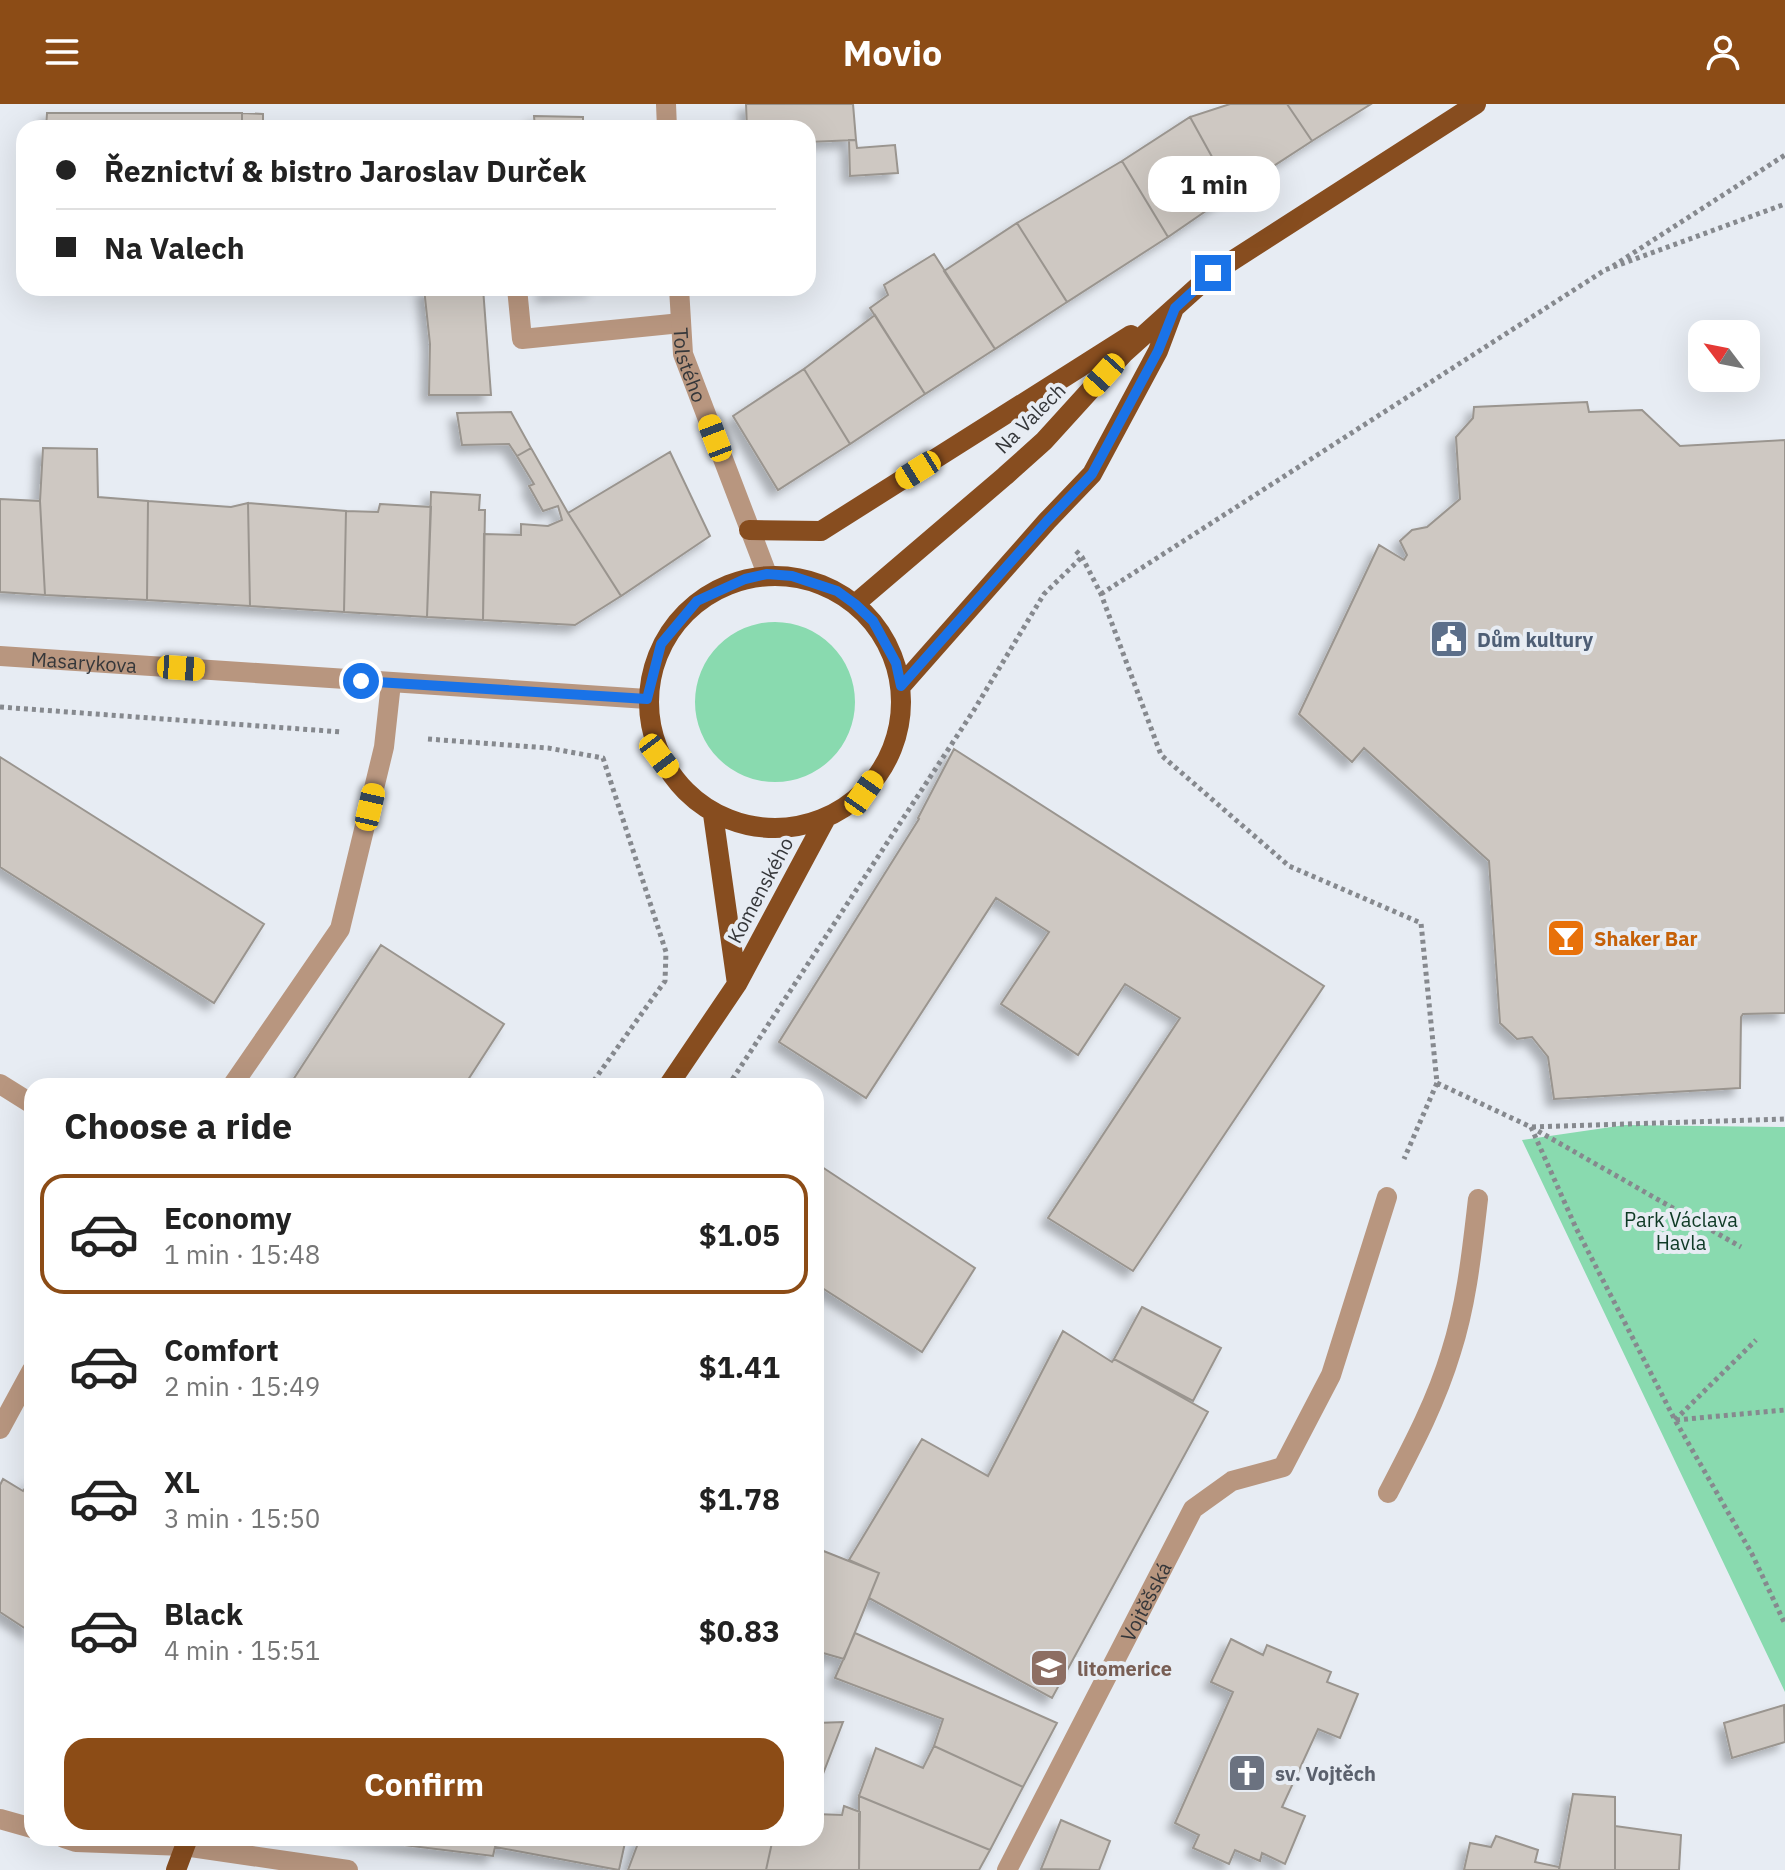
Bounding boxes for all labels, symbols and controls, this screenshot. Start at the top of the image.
text: Movio [843,29,942,76]
icon: menu [40,30,84,74]
icon: person [1701,30,1745,74]
text: Řeznictví & bistro Jaroslav Durček [104,151,586,190]
callout: 1 min [1147,157,1279,213]
text: 1 min [1180,167,1248,201]
text: Na Valech [104,228,245,267]
route end [1195,255,1231,291]
north arrow [1688,320,1760,392]
map controls [1688,320,1760,392]
street label: Tolstého [668,327,714,406]
car [1079,349,1129,401]
street label: Na Valech [989,377,1071,459]
car [695,411,735,465]
car [891,447,945,493]
public building icon: Dům kultury [1428,618,1470,660]
place label: Dům kultury [1477,626,1593,653]
street label: Masarykova [30,645,138,679]
car [156,654,206,682]
route start [343,663,379,699]
car [635,730,683,782]
car [840,766,888,820]
car [353,781,387,833]
street label: Komenského [721,832,799,948]
bar icon: Shaker Bar [1545,917,1587,959]
place label: Shaker Bar [1594,925,1698,952]
text: Choose a ride [64,1102,292,1149]
icon: car [68,1198,140,1270]
text: Economy [164,1198,292,1237]
park label: Park Václava Havla [1624,1206,1738,1256]
text: $1.05 [699,1215,780,1254]
text: 1 min · 15:48 [164,1237,320,1271]
icon: car [68,1330,140,1402]
text: Comfort [164,1330,279,1369]
text: $1.41 [699,1347,780,1386]
text: 2 min · 15:49 [164,1369,320,1403]
icon: car [68,1462,140,1534]
text: XL [164,1462,200,1501]
text: $1.78 [699,1479,780,1518]
text: 3 min · 15:50 [164,1501,320,1535]
street label: Vojtěšská [1114,1557,1177,1646]
icon: car [68,1594,140,1666]
text: Black [164,1594,243,1633]
text: $0.83 [699,1611,780,1650]
text: 4 min · 15:51 [164,1633,320,1667]
school or university icon: litomerice [1028,1647,1070,1689]
place label: litomerice [1077,1655,1172,1682]
button: Confirm [64,1738,784,1830]
church icon: sv. Vojtěch [1226,1752,1268,1794]
place label: sv. Vojtěch [1275,1760,1376,1787]

